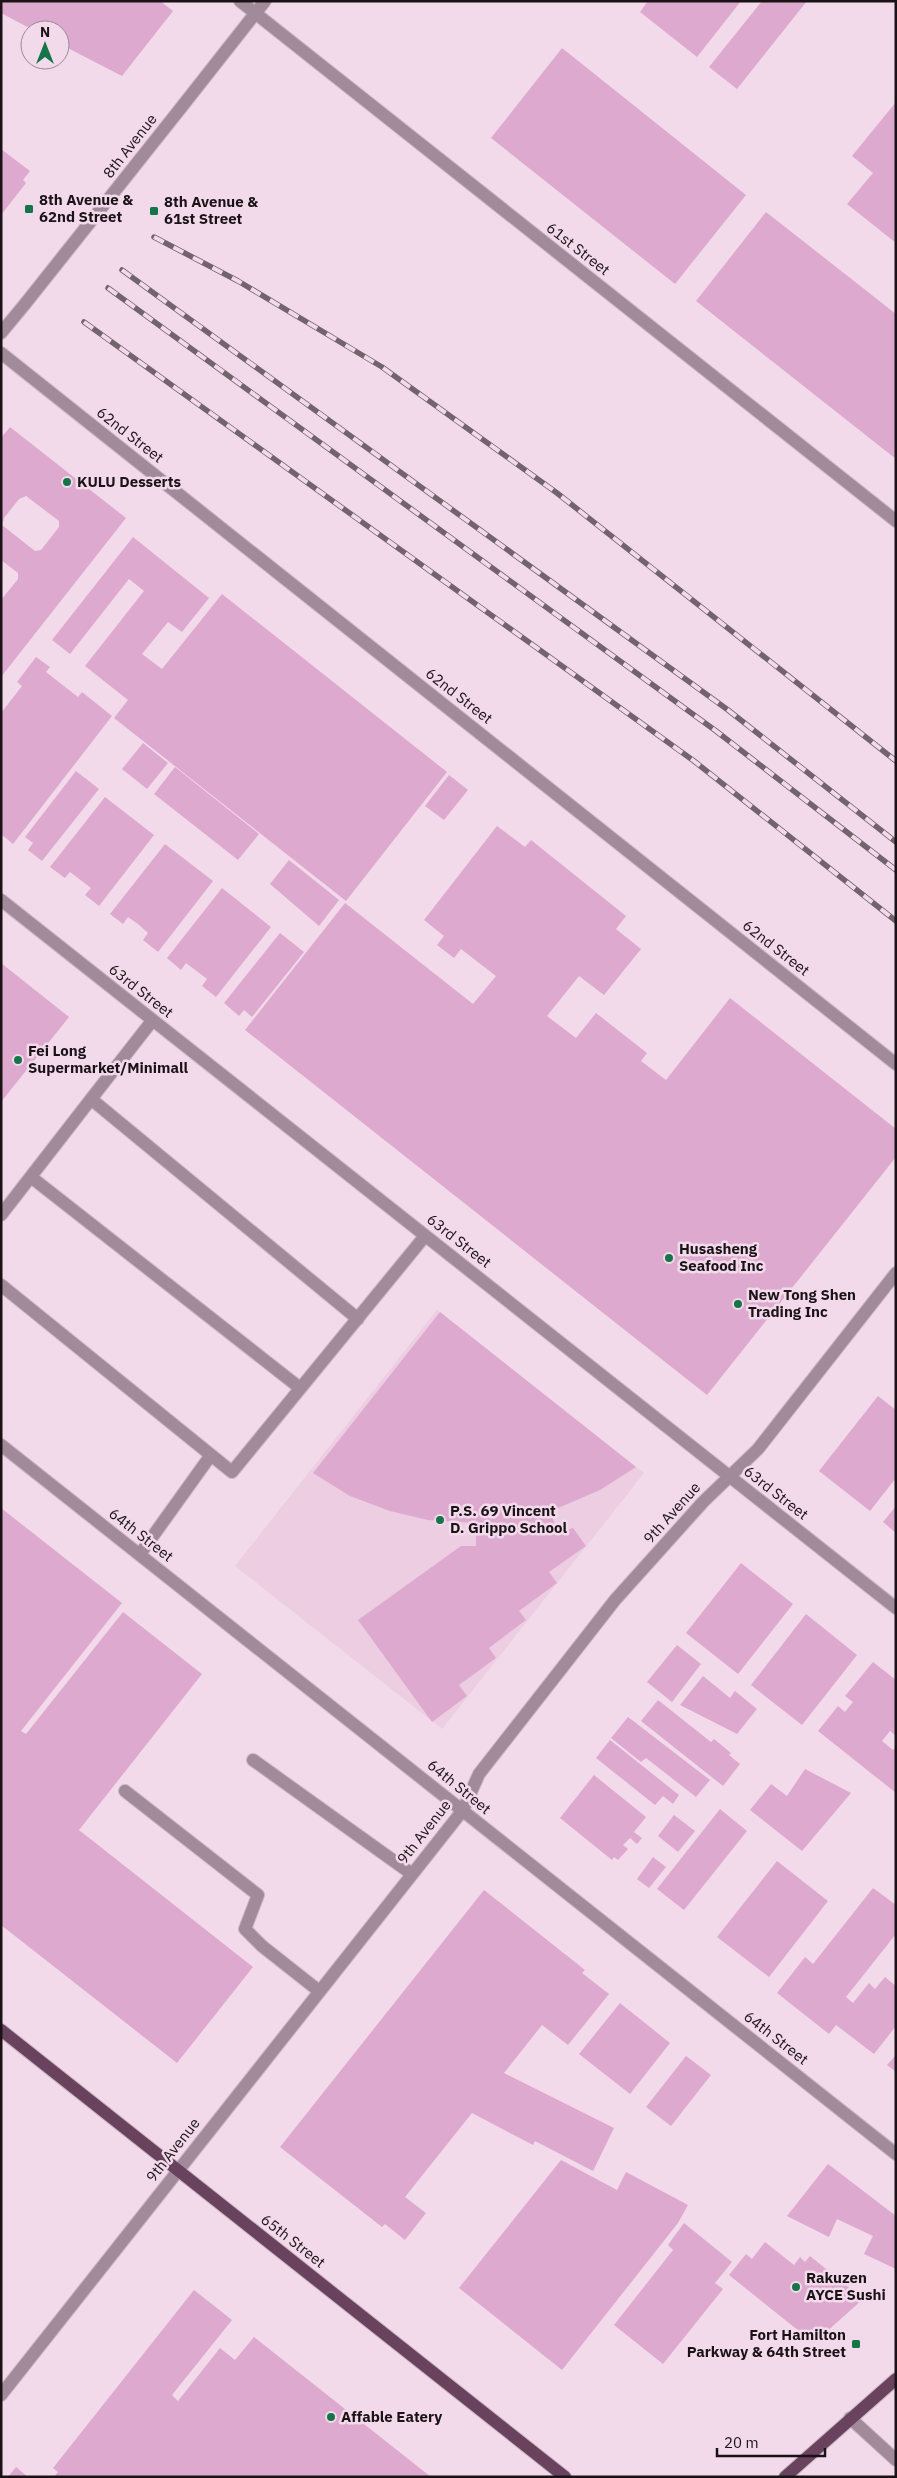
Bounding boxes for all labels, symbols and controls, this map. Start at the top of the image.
north arrow [20,20,70,70]
text: N [40,23,50,41]
street label: 8th Avenue [99,110,161,182]
place label: 8th Avenue & 62nd Street [39,190,133,226]
place label: 8th Avenue & 61st Street [164,192,258,228]
marker: 8th Avenue & 62nd Street [23,203,35,215]
marker: 8th Avenue & 61st Street [148,205,160,217]
street label: 61st Street [543,218,614,279]
street label: 62nd Street [93,403,168,467]
place label: KULU Desserts [77,472,181,491]
marker: KULU Desserts [61,476,73,488]
street label: 62nd Street [422,664,497,728]
street label: 62nd Street [739,916,814,980]
street label: 63rd Street [105,959,177,1022]
place label: Fei Long Supermarket/Minimall [28,1041,188,1077]
marker: Fei Long Supermarket/Minimall [12,1054,24,1066]
street label: 63rd Street [423,1209,495,1272]
place label: Husasheng Seafood Inc [679,1239,764,1275]
marker: Husasheng Seafood Inc [663,1252,675,1264]
place label: New Tong Shen Trading Inc [748,1285,856,1321]
marker: New Tong Shen Trading Inc [732,1298,744,1310]
street label: 63rd Street [740,1461,812,1524]
street label: 9th Avenue [639,1478,704,1547]
place label: P.S. 69 Vincent D. Grippo School [450,1501,567,1537]
street label: 64th Street [105,1504,177,1566]
marker: P.S. 69 Vincent D. Grippo School [434,1514,446,1526]
street label: 64th Street [424,1755,495,1818]
street label: 9th Avenue [393,1796,455,1868]
street label: 64th Street [740,2007,812,2069]
street label: 9th Avenue [142,2114,204,2186]
street label: 65th Street [257,2210,329,2272]
place label: Rakuzen AYCE Sushi [806,2268,886,2304]
marker: Rakuzen AYCE Sushi [790,2281,802,2293]
place label: Fort Hamilton Parkway & 64th Street [687,2325,846,2361]
marker: Fort Hamilton Parkway & 64th Street [850,2338,862,2350]
place label: Affable Eatery [341,2407,442,2426]
marker: Affable Eatery [325,2411,337,2423]
scale bar [717,2426,824,2458]
text: 20 m [724,2433,759,2452]

